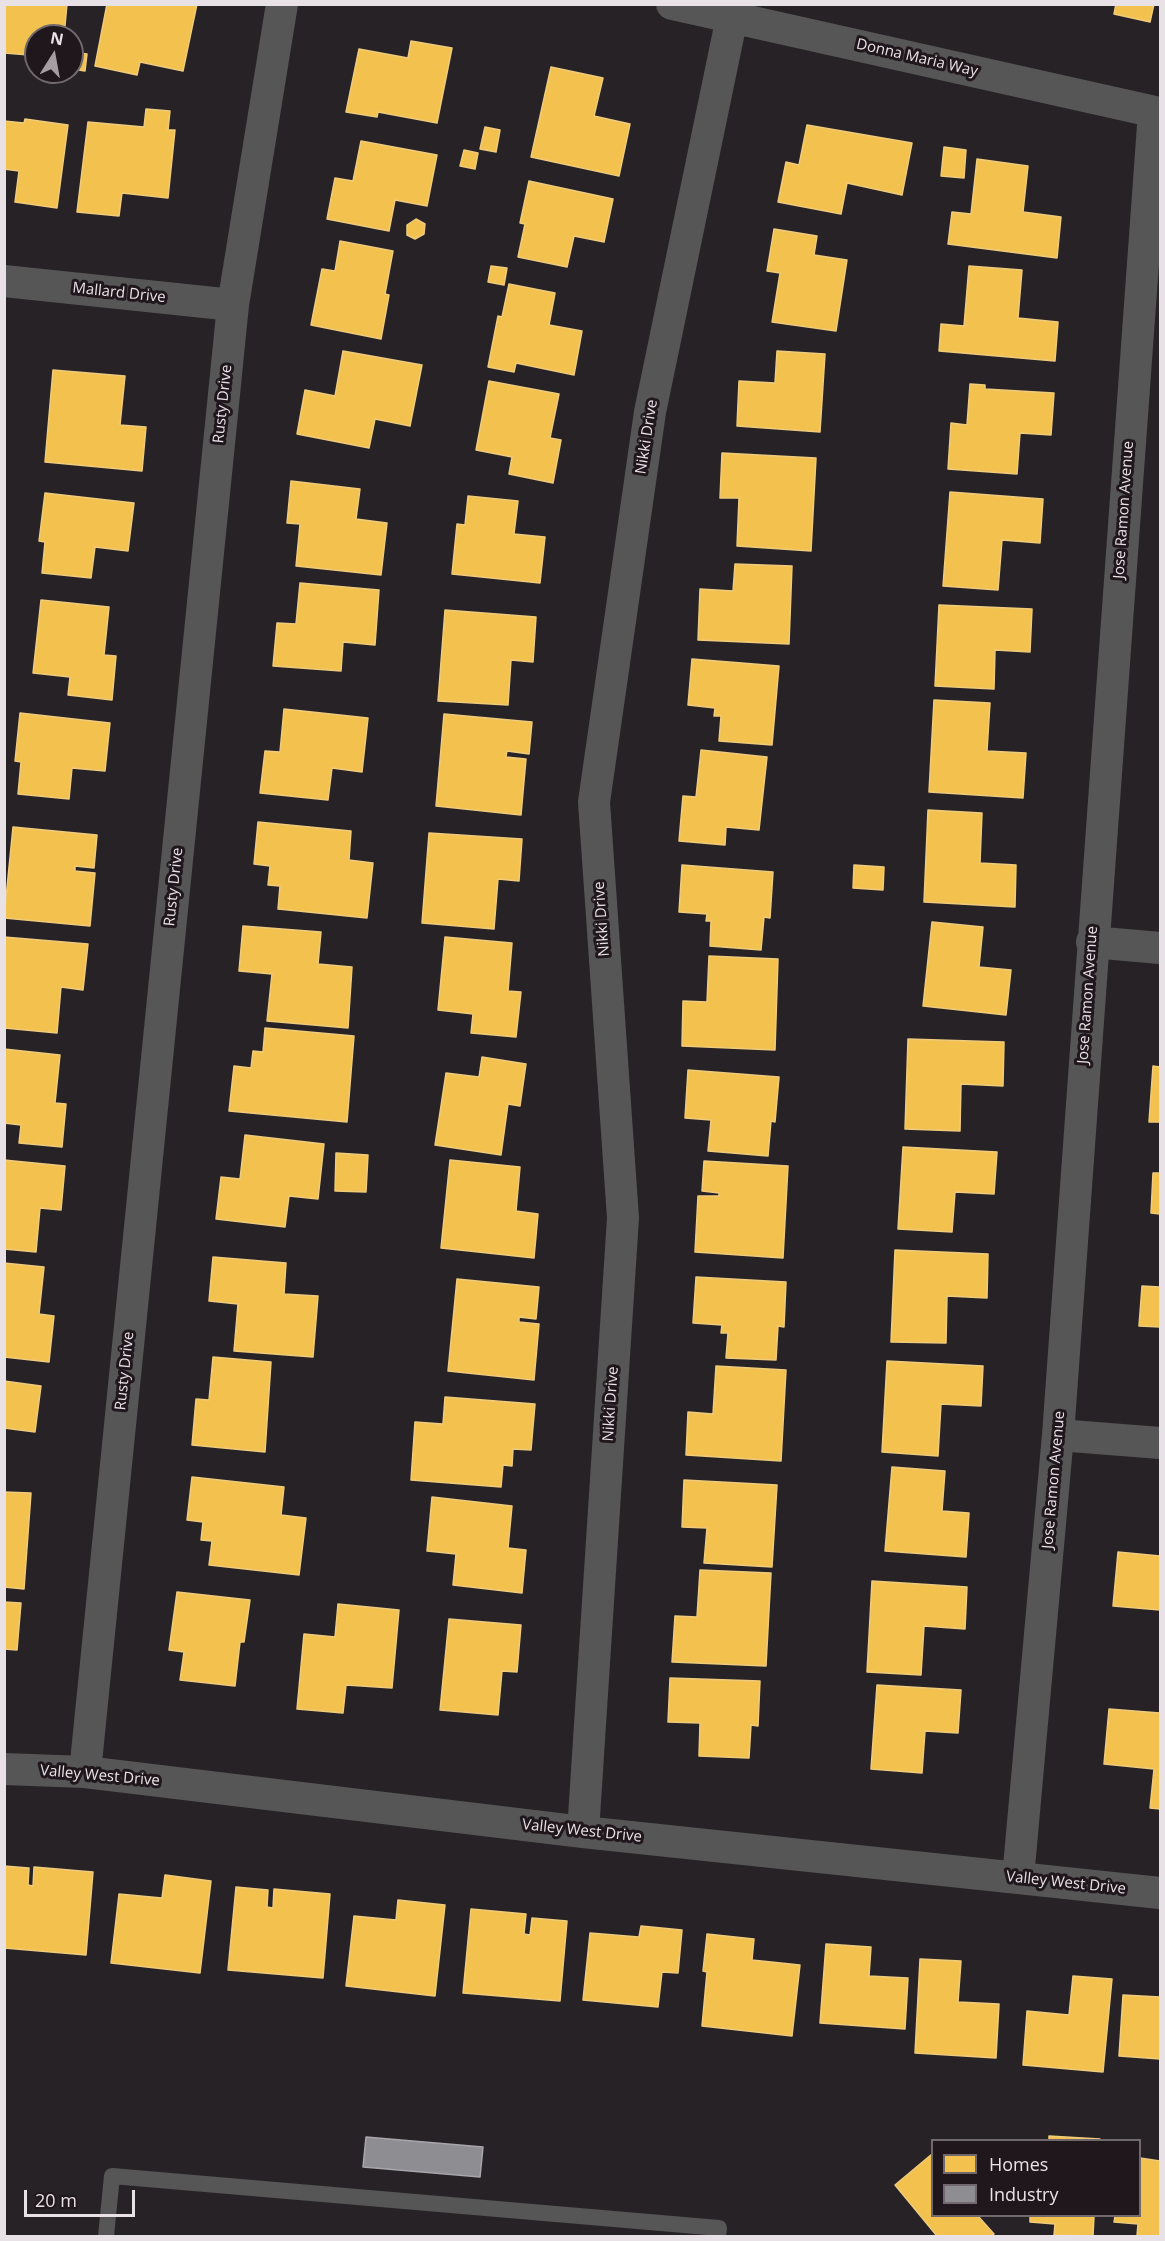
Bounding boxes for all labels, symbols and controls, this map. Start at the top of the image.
north arrow [24,24,84,84]
text: N [49,26,66,50]
street label: Donna Maria Way [854,35,980,81]
street label: Mallard Drive [71,279,167,307]
street label: Rusty Drive [210,364,236,444]
street label: Nikki Drive [632,398,662,476]
street label: Jose Ramon Avenue [1110,440,1138,580]
street label: Rusty Drive [161,847,187,927]
street label: Nikki Drive [590,881,614,957]
street label: Jose Ramon Avenue [1074,925,1102,1065]
street label: Rusty Drive [112,1331,138,1411]
street label: Nikki Drive [599,1366,623,1442]
street label: Jose Ramon Avenue [1039,1410,1069,1550]
street label: Valley West Drive [39,1762,161,1790]
street label: Valley West Drive [521,1816,643,1846]
street label: Valley West Drive [1005,1868,1127,1898]
legend [931,2139,1141,2217]
text: Homes [989,2152,1048,2176]
scale bar [27,2178,138,2216]
text: Industry [989,2182,1059,2206]
text: 20 m [35,2188,77,2212]

